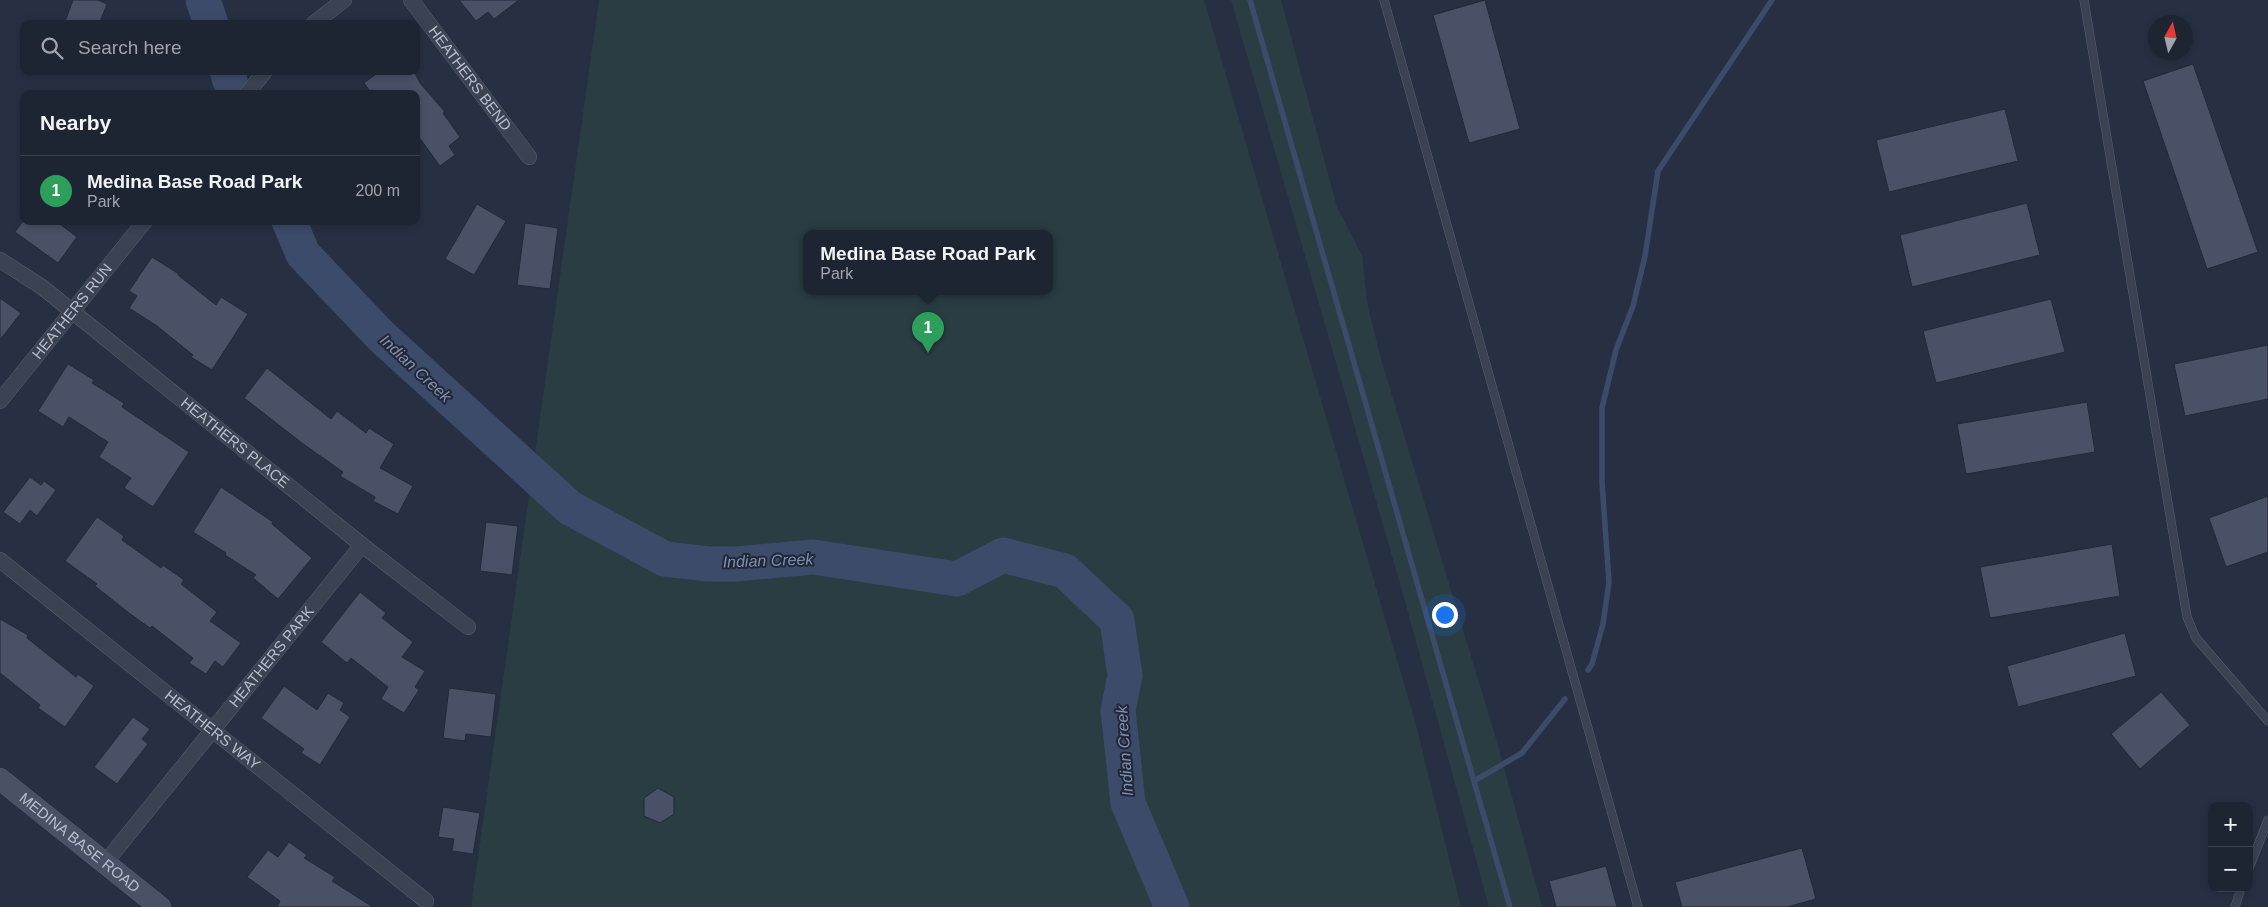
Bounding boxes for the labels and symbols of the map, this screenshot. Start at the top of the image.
north arrow [2148,15,2193,60]
street label: HEATHERS BEND [425,22,515,134]
street label: HEATHERS RUN [28,260,115,362]
pin: 1 [912,312,944,353]
water label: Indian Creek [377,331,455,406]
street label: HEATHERS PLACE [178,394,293,491]
water label: Indian Creek [722,550,815,571]
your location [1432,602,1458,628]
street label: HEATHERS PARK [225,603,317,710]
street label: HEATHERS WAY [162,686,264,773]
water label: Indian Creek [1113,704,1136,797]
street label: MEDINA BASE ROAD [16,789,144,896]

